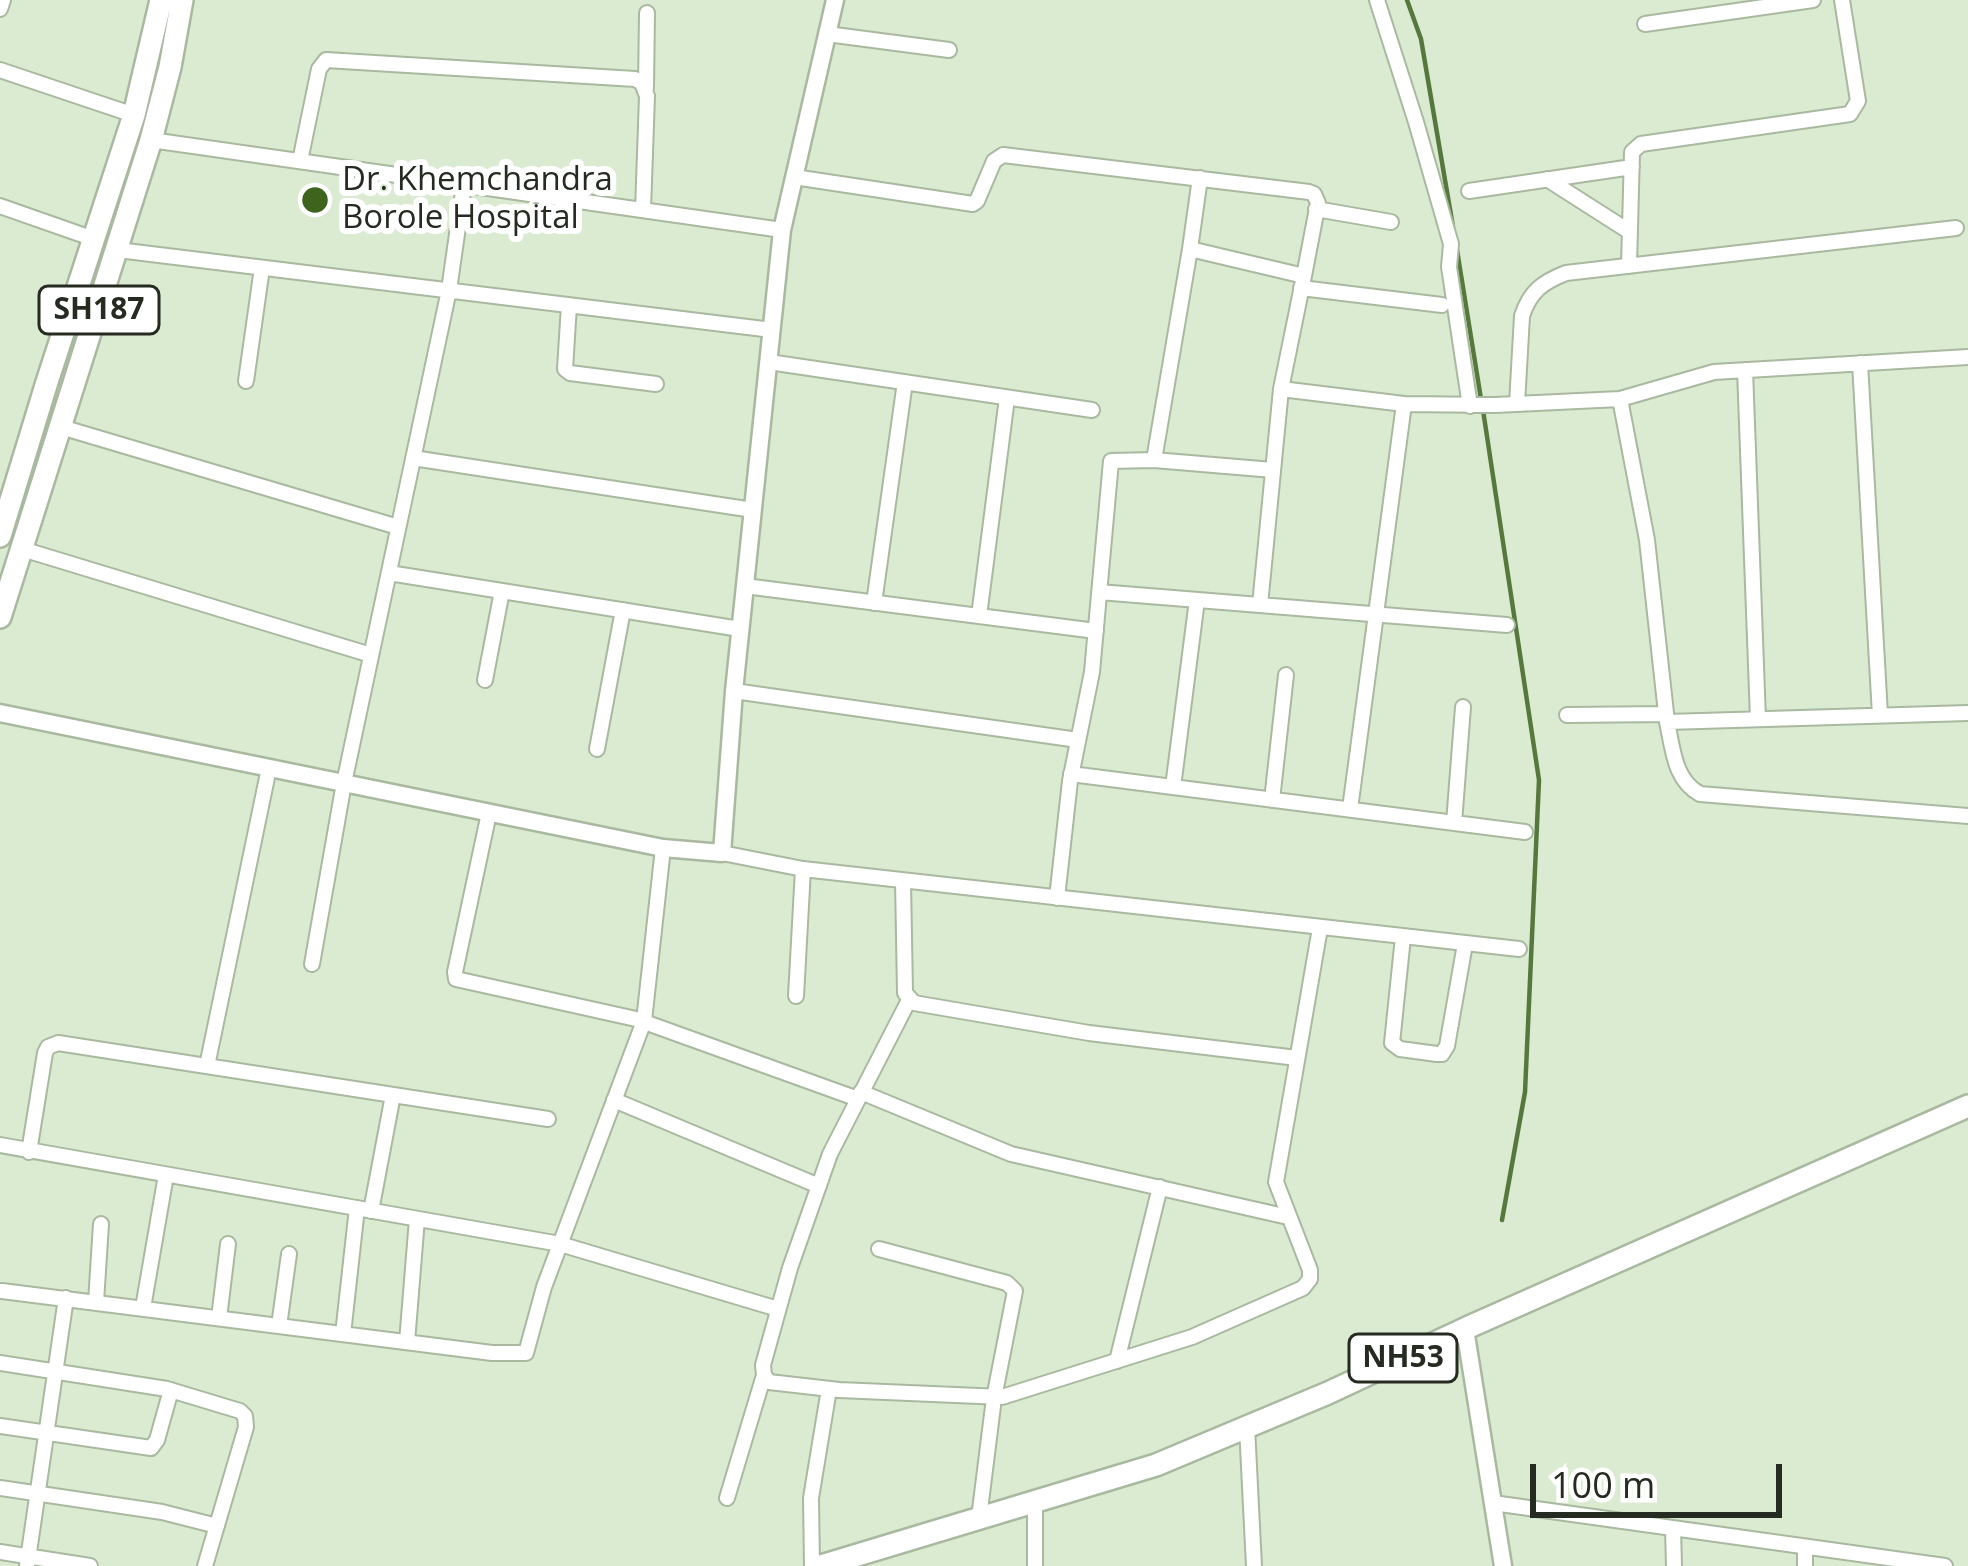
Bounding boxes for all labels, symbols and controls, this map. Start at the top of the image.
place label: Dr. Khemchandra Borole Hospital [342,161,613,239]
marker: Dr. Khemchandra Borole Hospital [299,184,331,216]
road number: SH187 [39,286,159,334]
road number: NH53 [1349,1334,1457,1382]
scale bar [1536,1440,1788,1514]
text: 100 m [1551,1460,1655,1509]

